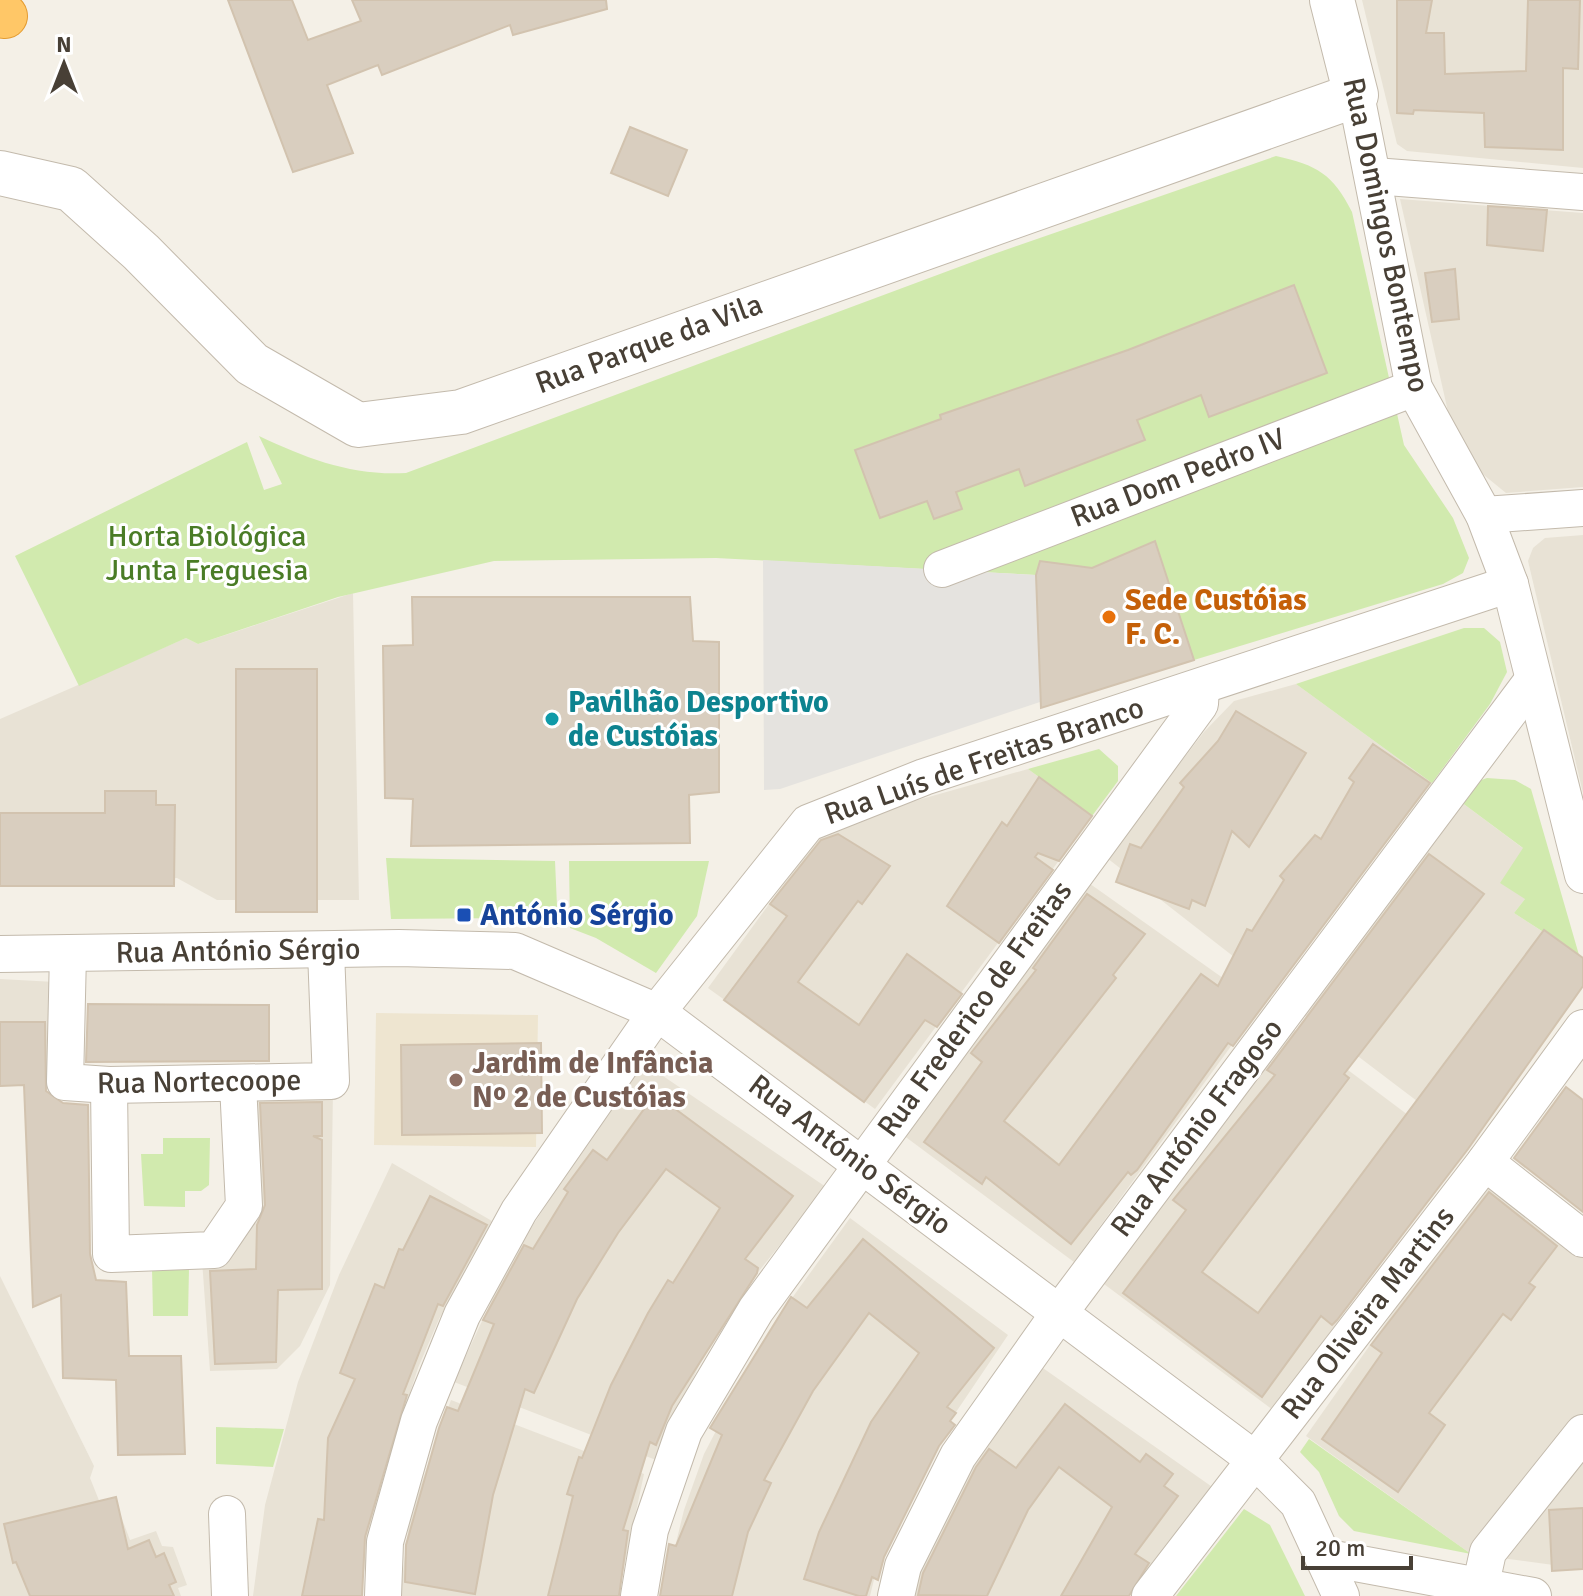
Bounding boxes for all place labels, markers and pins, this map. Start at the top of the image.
place label: Sede Custóias F. C. [1125,582,1306,653]
marker: Sede Custóias F. C. [1100,608,1118,626]
place label: Pavilhão Desportivo de Custóias [568,684,829,755]
marker: Pavilhão Desportivo de Custóias [543,710,561,728]
place label: António Sérgio [480,897,674,934]
marker: António Sérgio [455,906,473,924]
place label: Jardim de Infância Nº 2 de Custóias [472,1045,713,1116]
marker: Jardim de Infância Nº 2 de Custóias [447,1071,465,1089]

